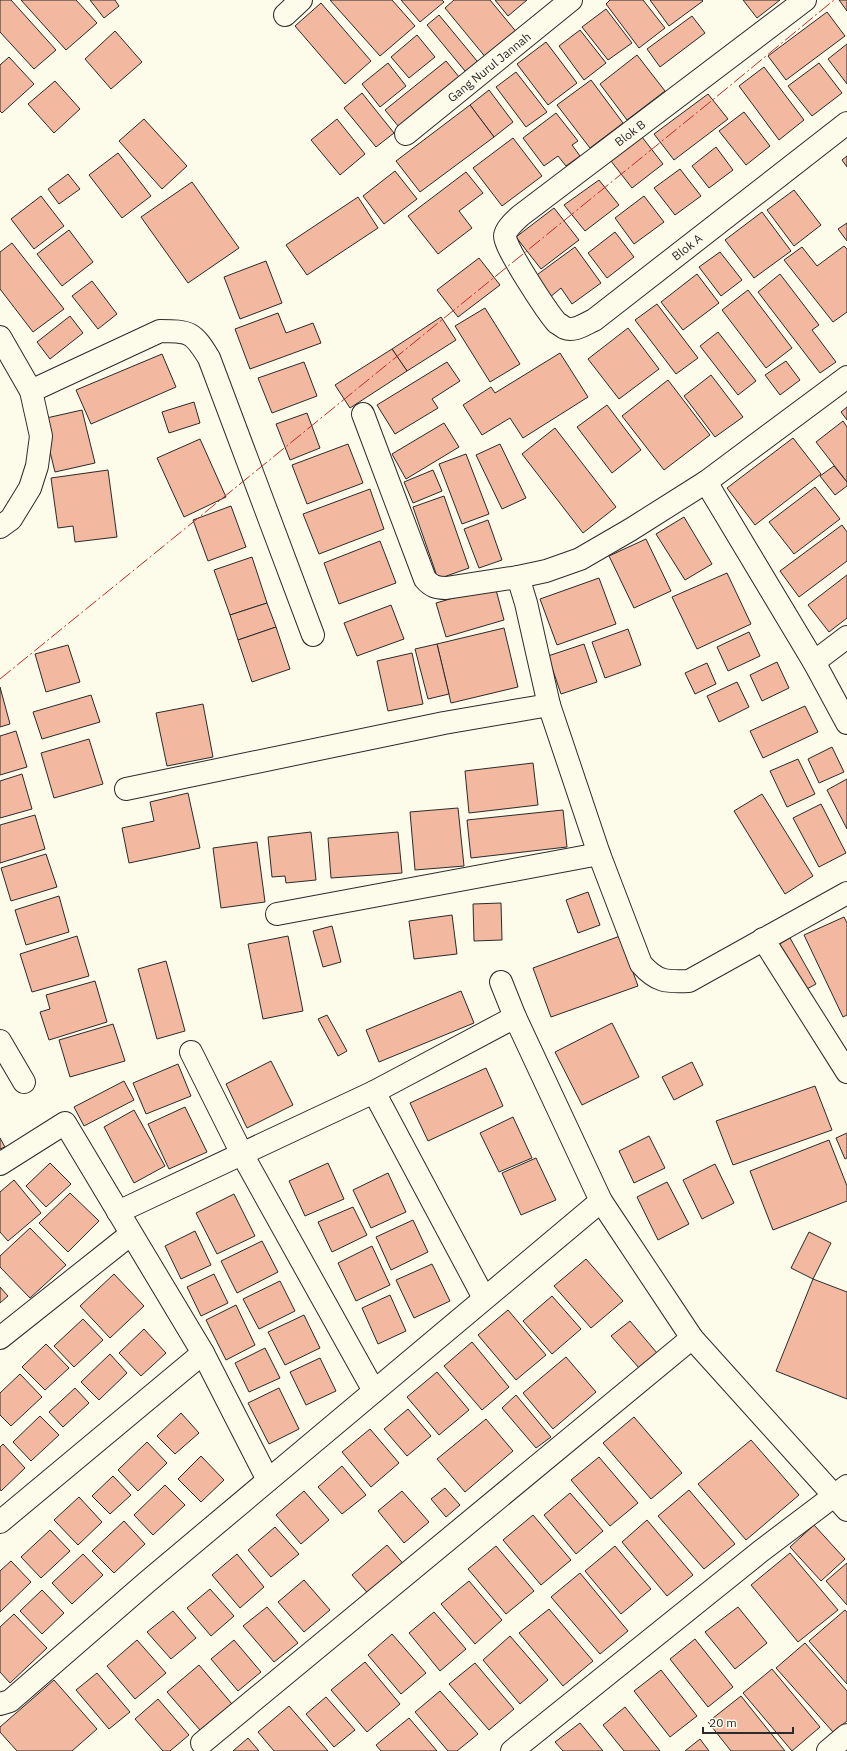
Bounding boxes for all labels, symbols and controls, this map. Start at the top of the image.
street label: Gang Nurul Jannah [444,29,534,105]
street label: Blok B [612,116,649,149]
street label: Blok A [669,230,706,264]
scale bar [703,1709,793,1735]
text: 20 m [709,1715,737,1730]

